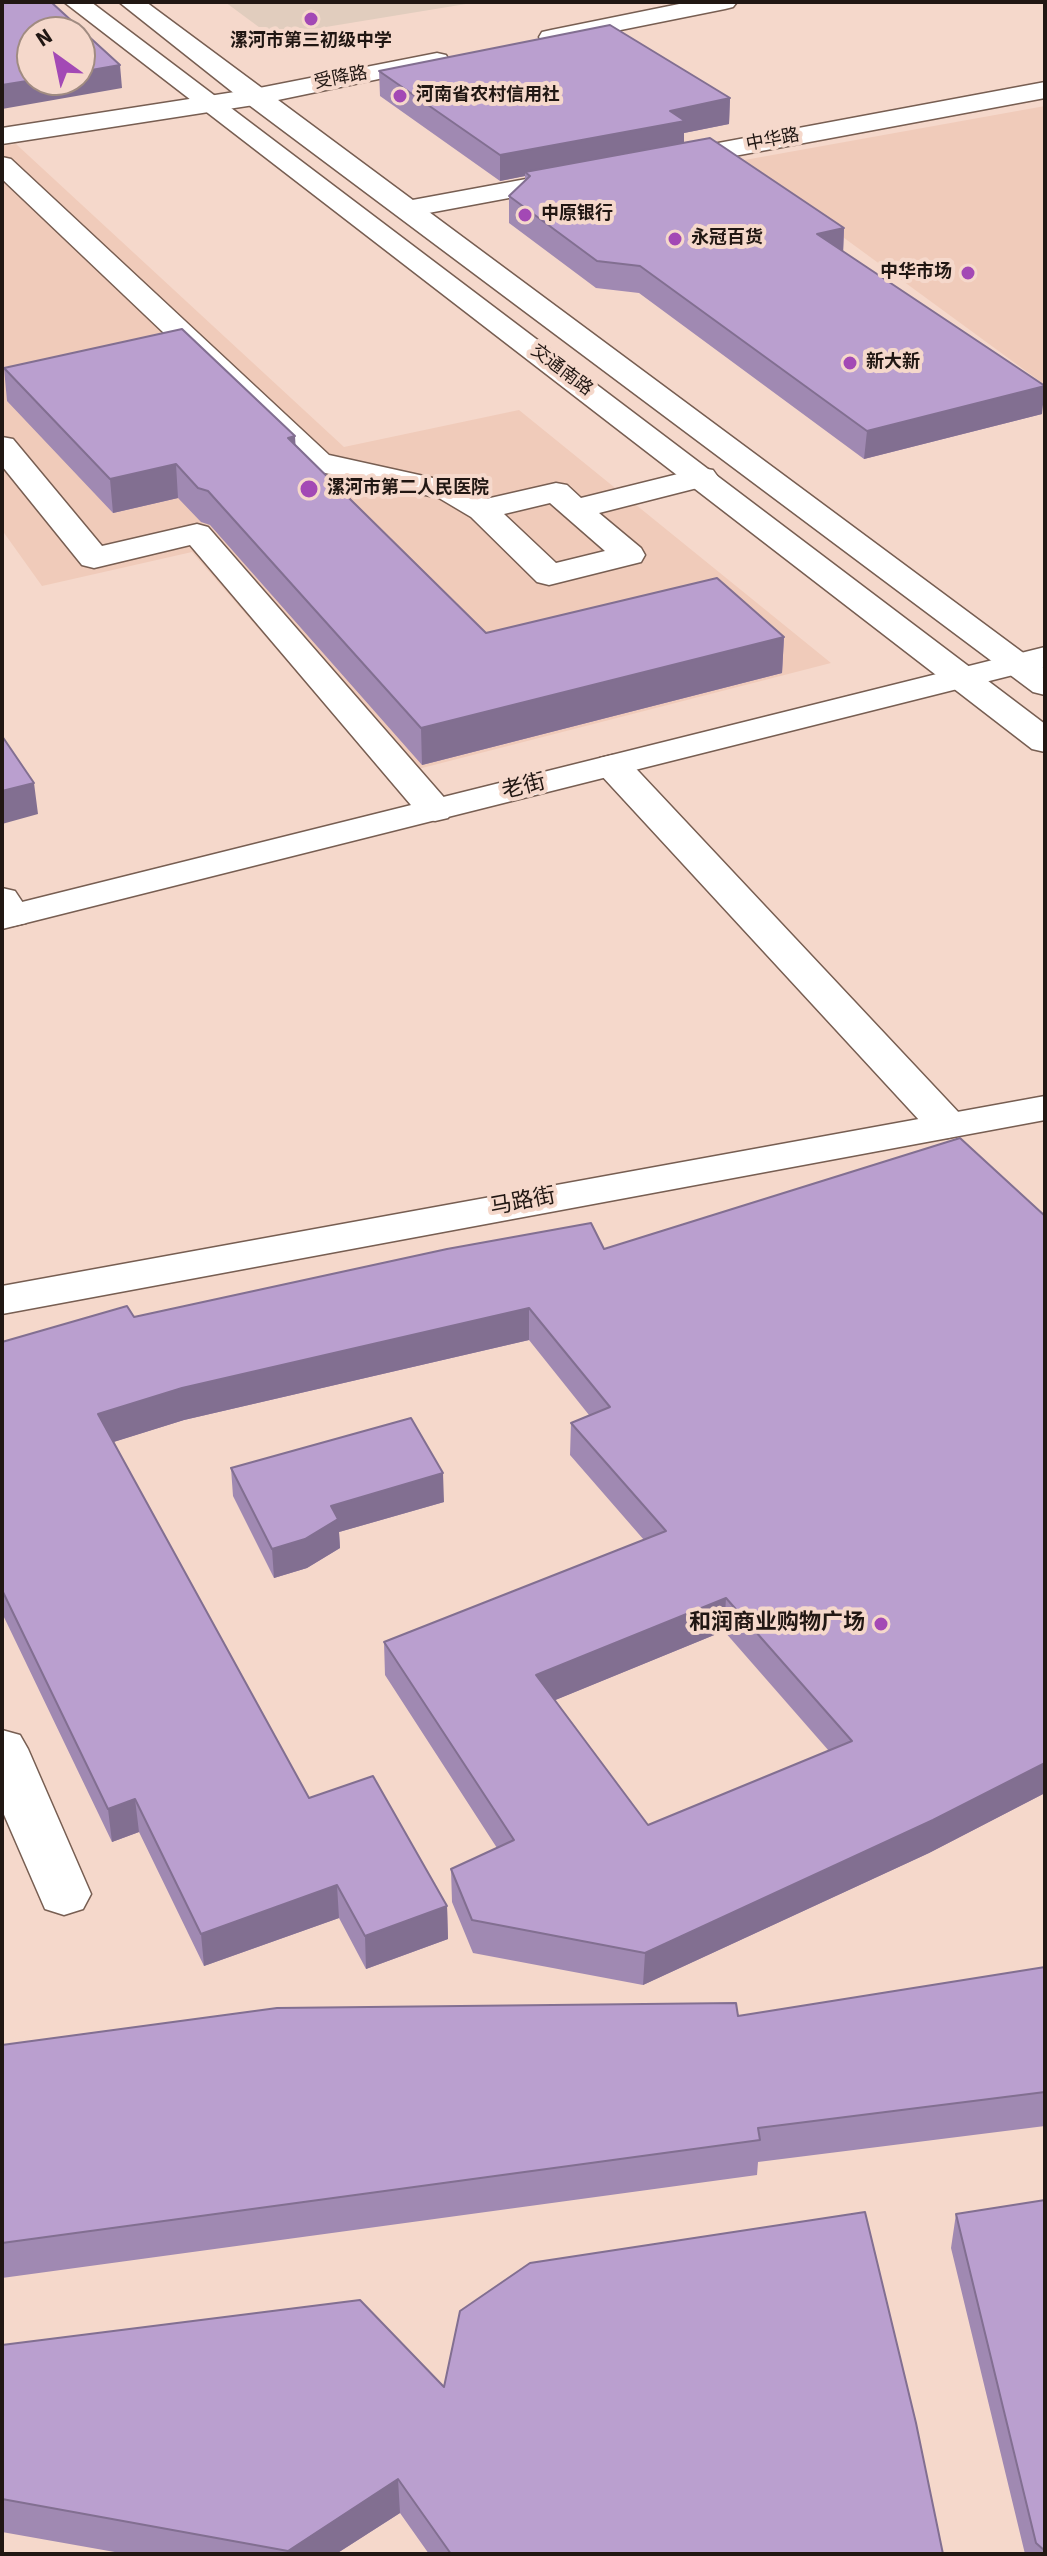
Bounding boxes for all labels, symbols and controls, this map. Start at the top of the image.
marker: 漯河市第三初级中学 [302,10,320,28]
north arrow [16,16,96,96]
text: N [29,20,59,55]
place label: 漯河市第三初级中学 [230,31,392,53]
street label: 受降路 [312,63,370,95]
place label: 河南省农村信用社 [416,85,560,107]
marker: 河南省农村信用社 [391,87,409,105]
street label: 中华路 [744,125,802,157]
place label: 中原银行 [541,204,613,226]
marker: 中原银行 [516,206,534,224]
place label: 永冠百货 [691,228,763,250]
marker: 永冠百货 [666,230,684,248]
place label: 中华市场 [880,262,952,284]
marker: 中华市场 [959,264,977,282]
street label: 交通南路 [526,341,596,401]
place label: 新大新 [866,352,920,374]
marker: 新大新 [841,354,859,372]
marker: 漯河市第二人民医院 [298,478,320,500]
place label: 漯河市第二人民医院 [327,478,489,500]
street label: 老街 [499,770,549,806]
street label: 马路街 [488,1184,558,1222]
place label: 和润商业购物广场 [689,1611,865,1637]
marker: 和润商业购物广场 [872,1615,890,1633]

